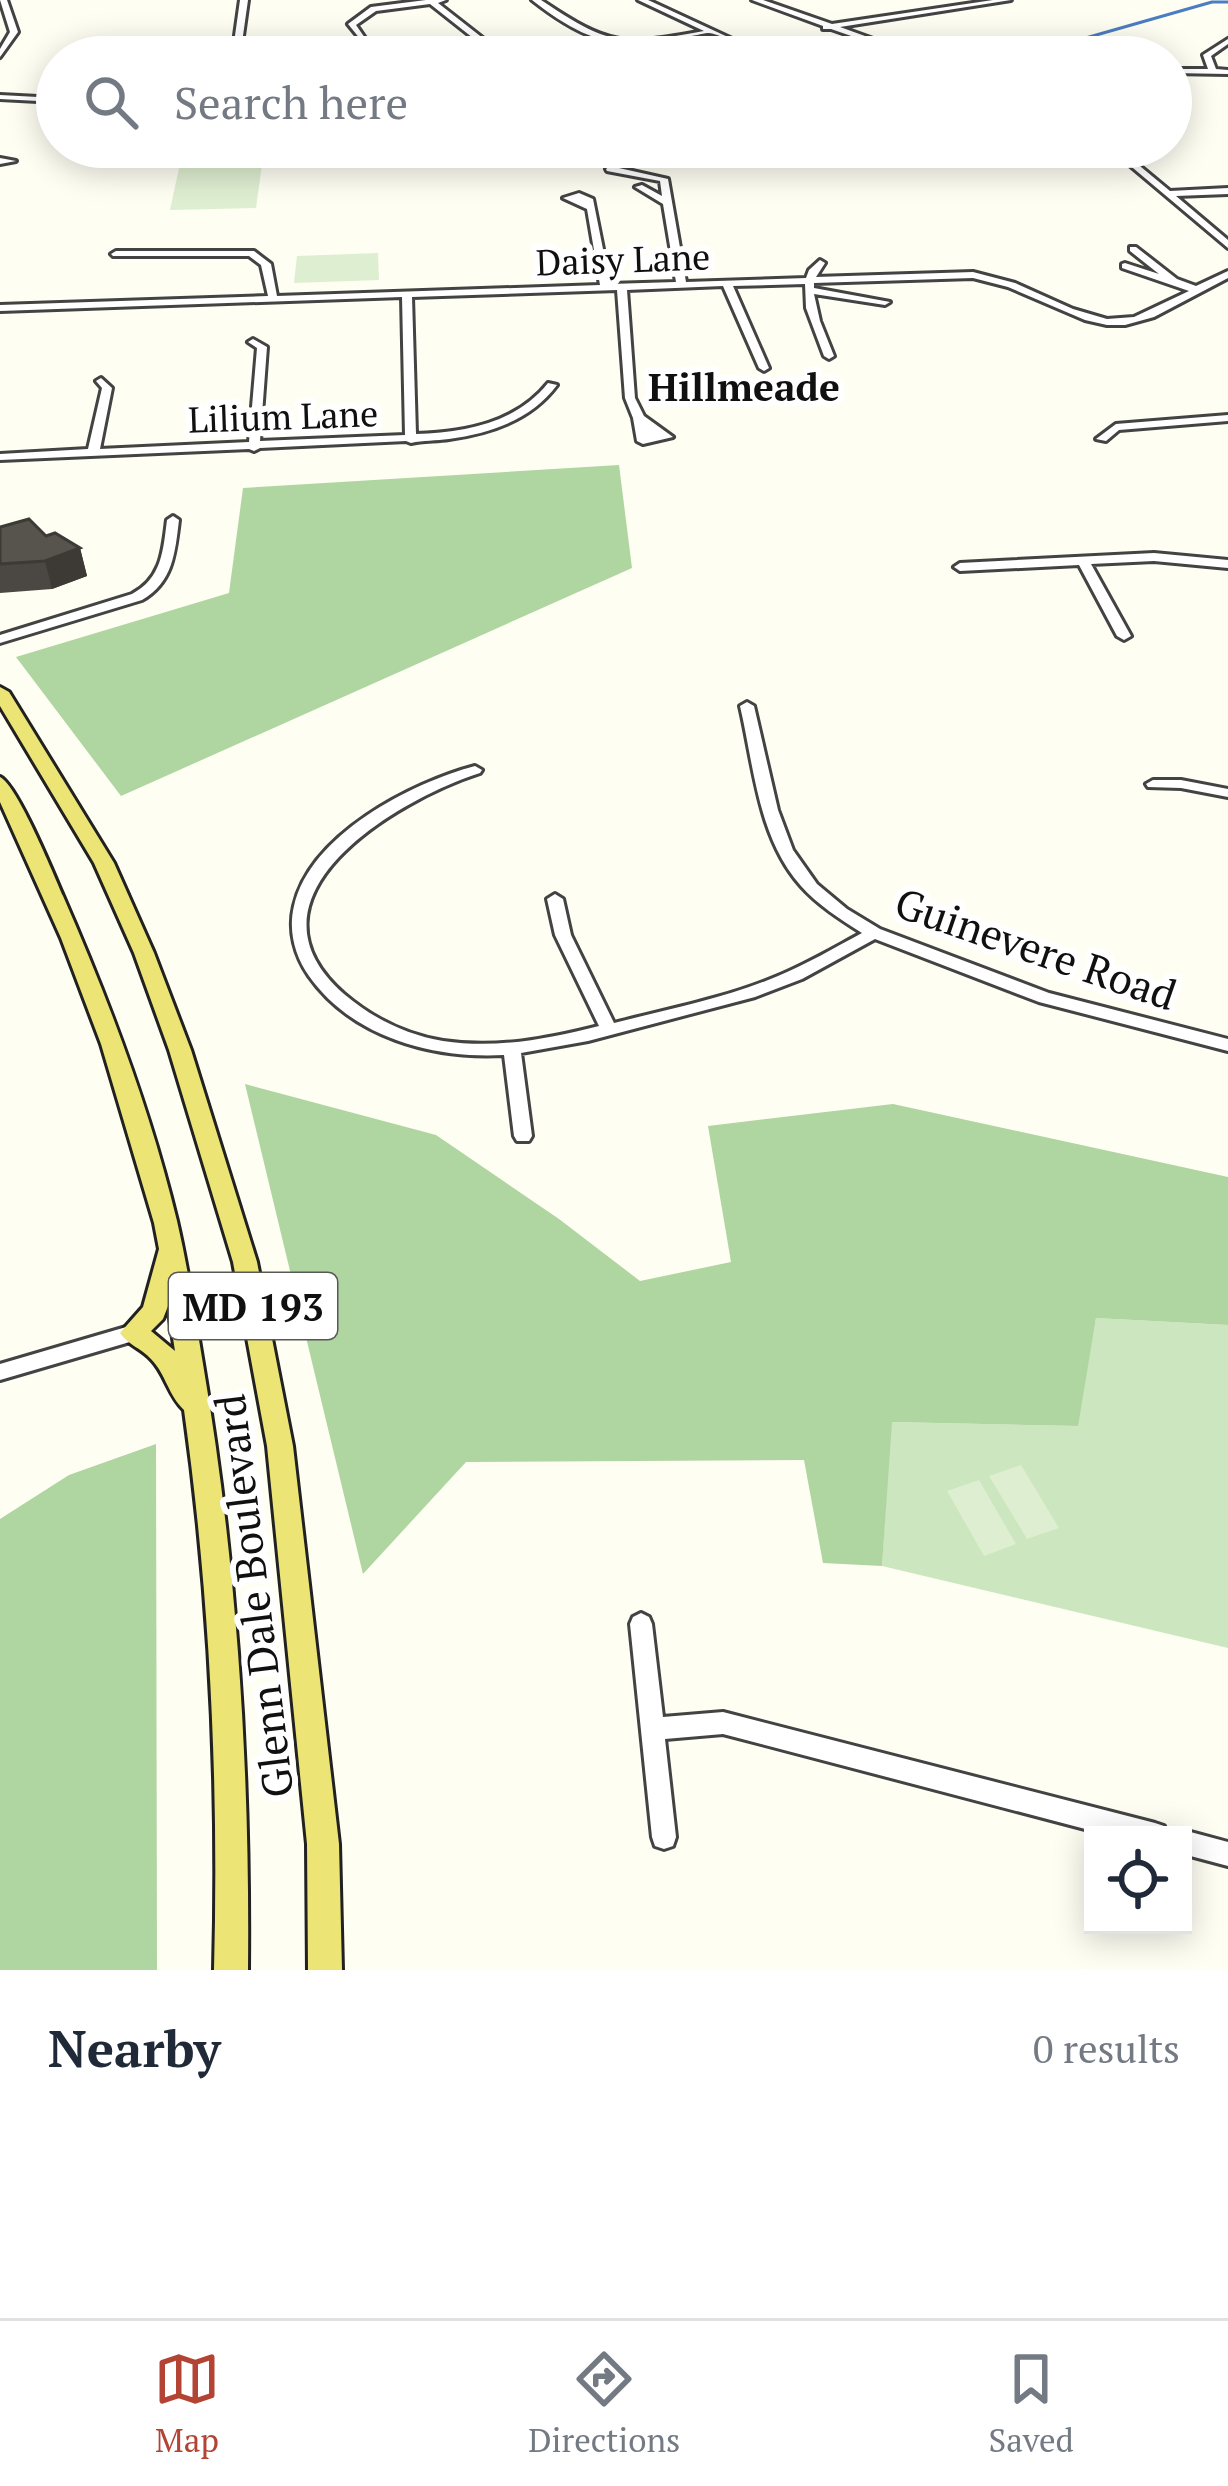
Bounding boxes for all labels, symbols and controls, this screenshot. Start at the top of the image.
search box [36,36,1192,168]
icon: search [78,69,144,135]
text: Search here [174,72,408,132]
street label: Daisy Lane [535,232,711,286]
district label: Hillmeade [648,360,840,412]
street label: Lilium Lane [187,389,379,443]
street label: Guinevere Road [888,874,1184,1022]
road number: MD 193 [169,1273,337,1339]
street label: Glenn Dale Boulevard [200,1391,306,1801]
map controls [1084,1826,1192,1934]
button: locate [1084,1826,1192,1934]
text: Nearby [48,2014,221,2082]
text: 0 results [1033,2022,1180,2074]
tab: Map [154,2346,220,2461]
tab: Directions [528,2346,680,2461]
tab: Saved [989,2346,1074,2461]

